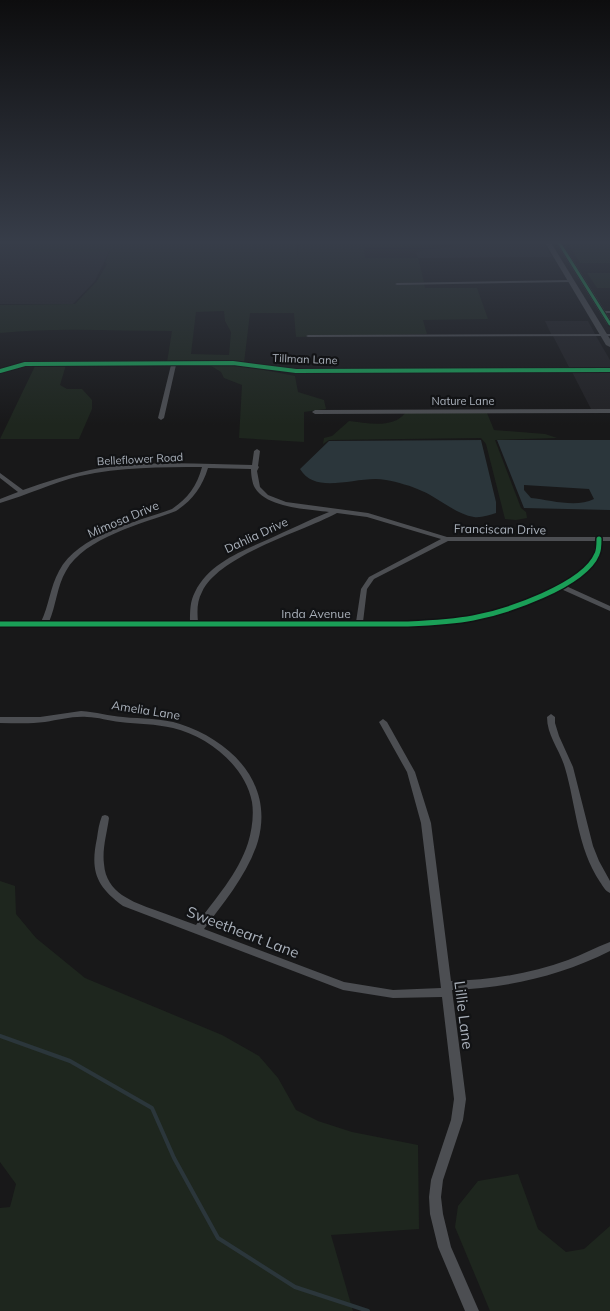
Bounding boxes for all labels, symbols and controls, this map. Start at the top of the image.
street label: Tillman Lane [272,351,338,367]
street label: Nature Lane [432,394,494,408]
street label: Belleflower Road [96,450,184,468]
street label: Mimosa Drive [85,497,161,541]
street label: Dahlia Drive [222,514,290,556]
street label: Franciscan Drive [454,521,546,537]
street label: Inda Avenue [281,606,351,621]
street label: Amelia Lane [111,697,181,723]
street label: Sweetheart Lane [184,902,302,962]
street label: Lillie Lane [450,980,478,1050]

